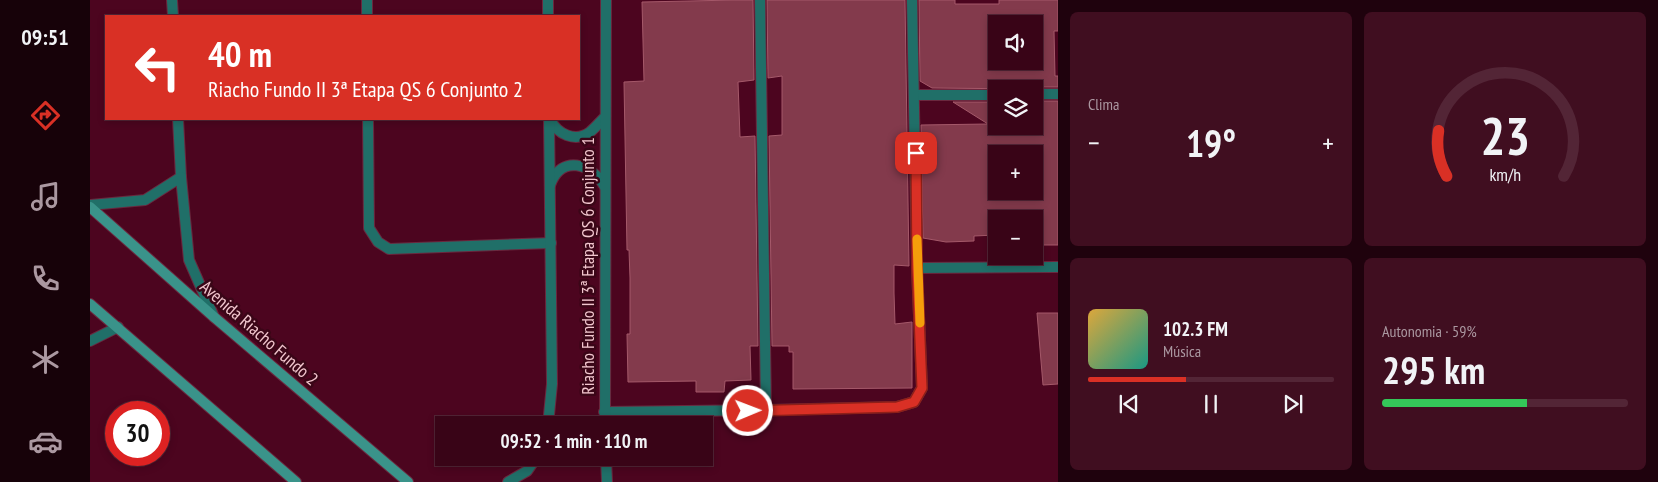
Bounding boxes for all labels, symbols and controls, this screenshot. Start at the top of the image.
map controls [988,15,1043,265]
button: sound [988,15,1043,70]
text: 09:51 [21,23,69,51]
text: 40 m [208,31,272,77]
icon: left [125,35,190,100]
text: Riacho Fundo II 3ª Etapa QS 6 Conjunto 2 [208,75,523,103]
button: layers [988,80,1043,135]
text: Clima [1088,94,1119,114]
icon: directions [28,98,63,133]
text: 23 [1480,102,1530,169]
text: 19° [1186,118,1236,167]
text: − [1088,124,1100,161]
text: + [1322,124,1334,161]
pin [895,132,937,174]
street label: Riacho Fundo II 3ª Etapa QS 6 Conjunto 1 [576,137,599,395]
icon: arrive [902,139,930,167]
button: + [988,145,1043,200]
text: km/h [1489,163,1521,186]
icon: music [28,179,63,214]
button: − [988,210,1043,265]
icon: phone [28,261,63,296]
street label: Avenida Riacho Fundo 2 [195,275,323,390]
text: 102.3 FM [1163,317,1228,341]
text: Autonomia · 59% [1382,321,1477,341]
text: Música [1163,341,1201,361]
icon: climate [28,342,63,377]
text: 295 km [1382,345,1485,394]
position arrow [721,384,773,436]
icon: previous [1115,390,1143,418]
icon: pause [1197,390,1225,418]
icon: next [1279,390,1307,418]
speed limit sign: 30 [105,401,170,466]
icon: car [28,424,63,459]
text: 09:52 · 1 min · 110 m [501,429,647,453]

